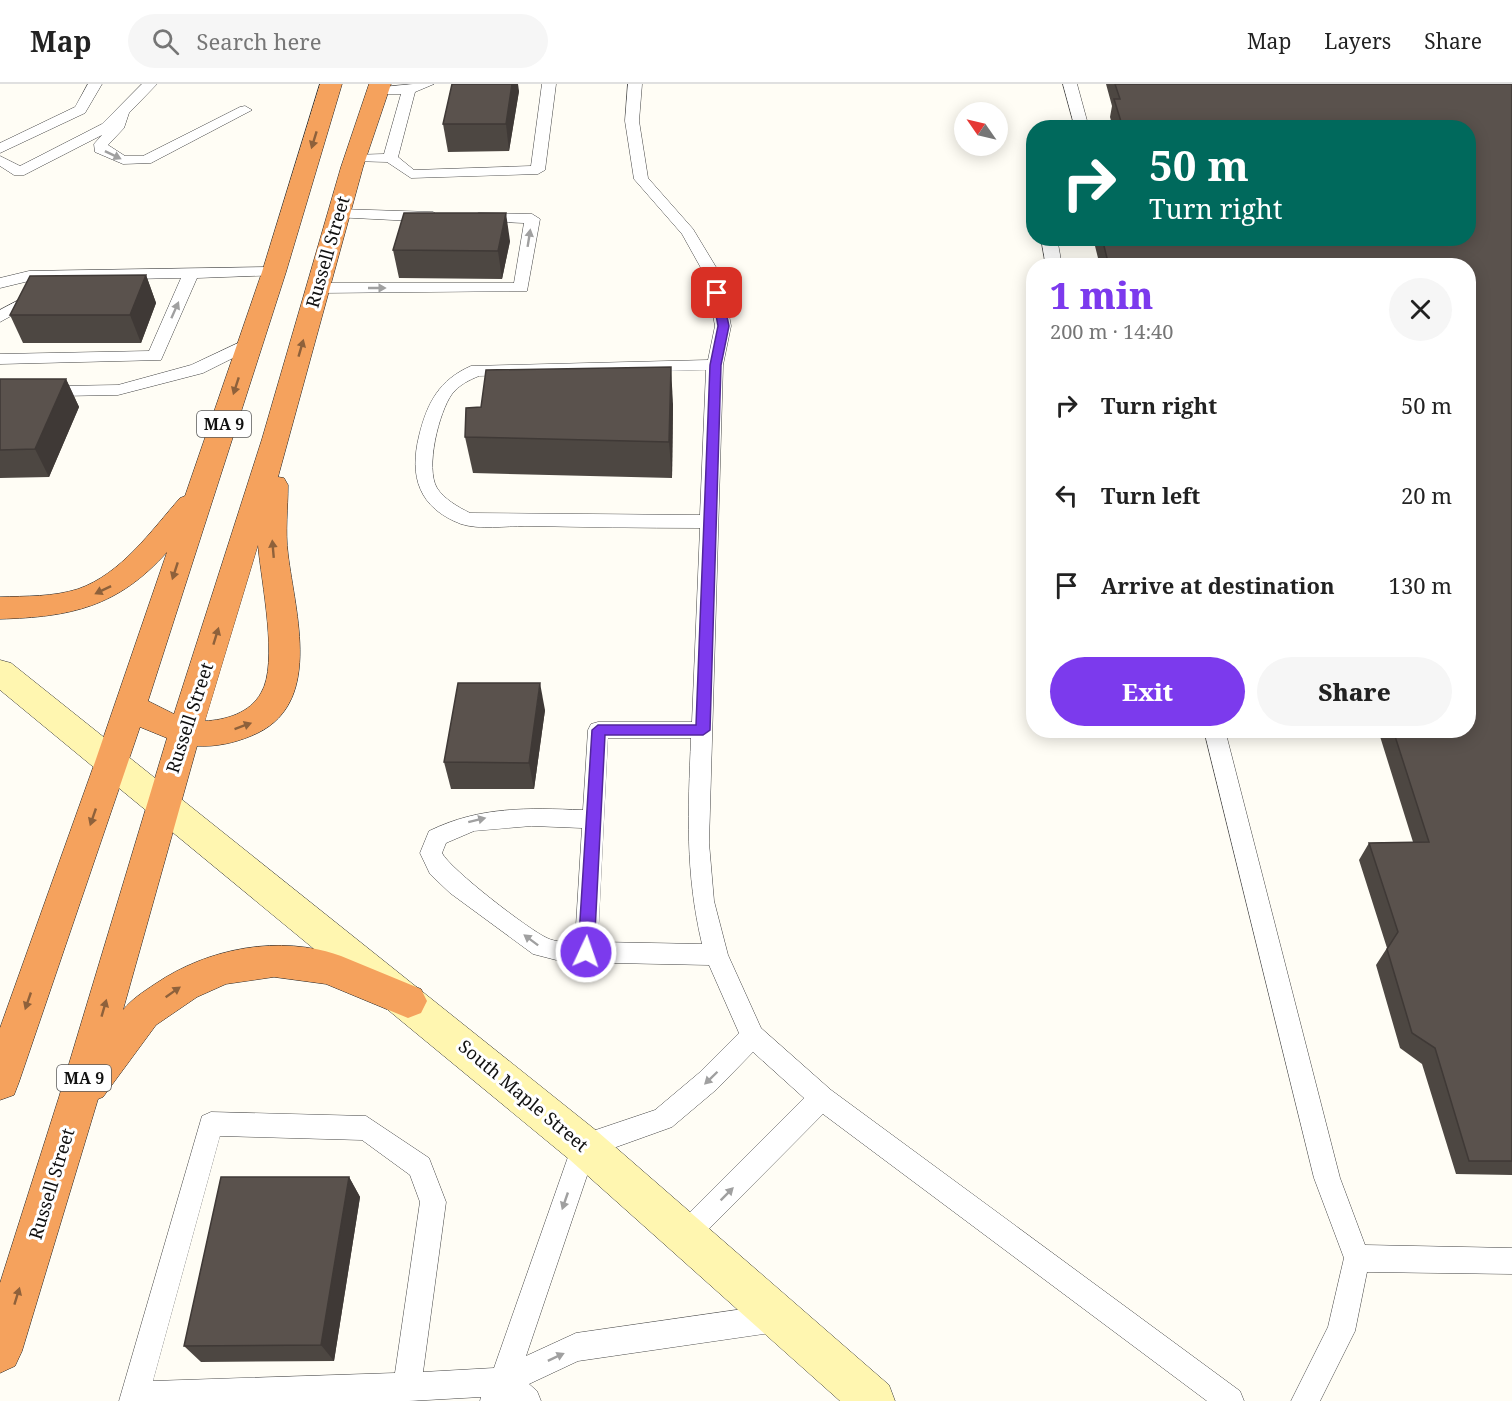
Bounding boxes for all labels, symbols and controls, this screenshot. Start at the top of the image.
search box [128,14,548,68]
text: Map [30,22,92,60]
icon: search [149,25,182,58]
text: Search here [197,26,321,56]
text: Map [1247,27,1291,55]
text: Layers [1324,27,1391,55]
text: Share [1424,27,1482,55]
north arrow [954,102,1008,156]
map controls [954,102,1008,156]
one-way arrow [309,131,318,149]
text: 50 m [1149,136,1249,193]
icon: right [1050,144,1128,222]
one-way arrow [104,151,121,160]
text: Turn right [1149,190,1282,227]
street label: Russell Street [300,193,354,310]
one-way arrow [525,228,534,247]
pin [691,267,742,318]
text: 1 min [1050,271,1153,320]
icon: arrive [700,276,733,309]
button: close [1389,278,1452,341]
one-way arrow [367,283,386,293]
one-way arrow [170,301,180,319]
text: 200 m · 14:40 [1050,318,1173,345]
one-way arrow [297,339,306,357]
one-way arrow [231,377,241,395]
icon: right [1050,389,1083,422]
text: Turn right [1101,390,1217,420]
text: 50 m [1401,390,1452,420]
road number: MA 9 [197,411,251,437]
icon: left [1050,479,1083,512]
text: Turn left [1101,480,1200,510]
text: 20 m [1401,480,1452,510]
one-way arrow [268,539,278,558]
one-way arrow [170,562,179,580]
icon: arrive [1050,569,1083,602]
text: Arrive at destination [1101,570,1335,600]
text: 130 m [1389,570,1452,600]
one-way arrow [95,586,112,595]
one-way arrow [212,627,221,645]
button: Exit [1050,657,1245,726]
button: Share [1257,657,1452,726]
street label: Russell Street [160,659,218,776]
one-way arrow [234,720,252,730]
one-way arrow [87,809,97,827]
one-way arrow [468,814,486,824]
position arrow [554,920,618,984]
one-way arrow [523,934,538,946]
one-way arrow [165,986,181,998]
one-way arrow [23,993,33,1011]
one-way arrow [100,999,109,1017]
street label: South Maple Street [454,1034,593,1157]
road number: MA 9 [57,1065,111,1091]
one-way arrow [705,1070,719,1084]
street label: Russell Street [23,1125,79,1242]
one-way arrow [719,1187,733,1201]
one-way arrow [560,1192,570,1210]
one-way arrow [13,1287,22,1305]
one-way arrow [547,1352,564,1361]

